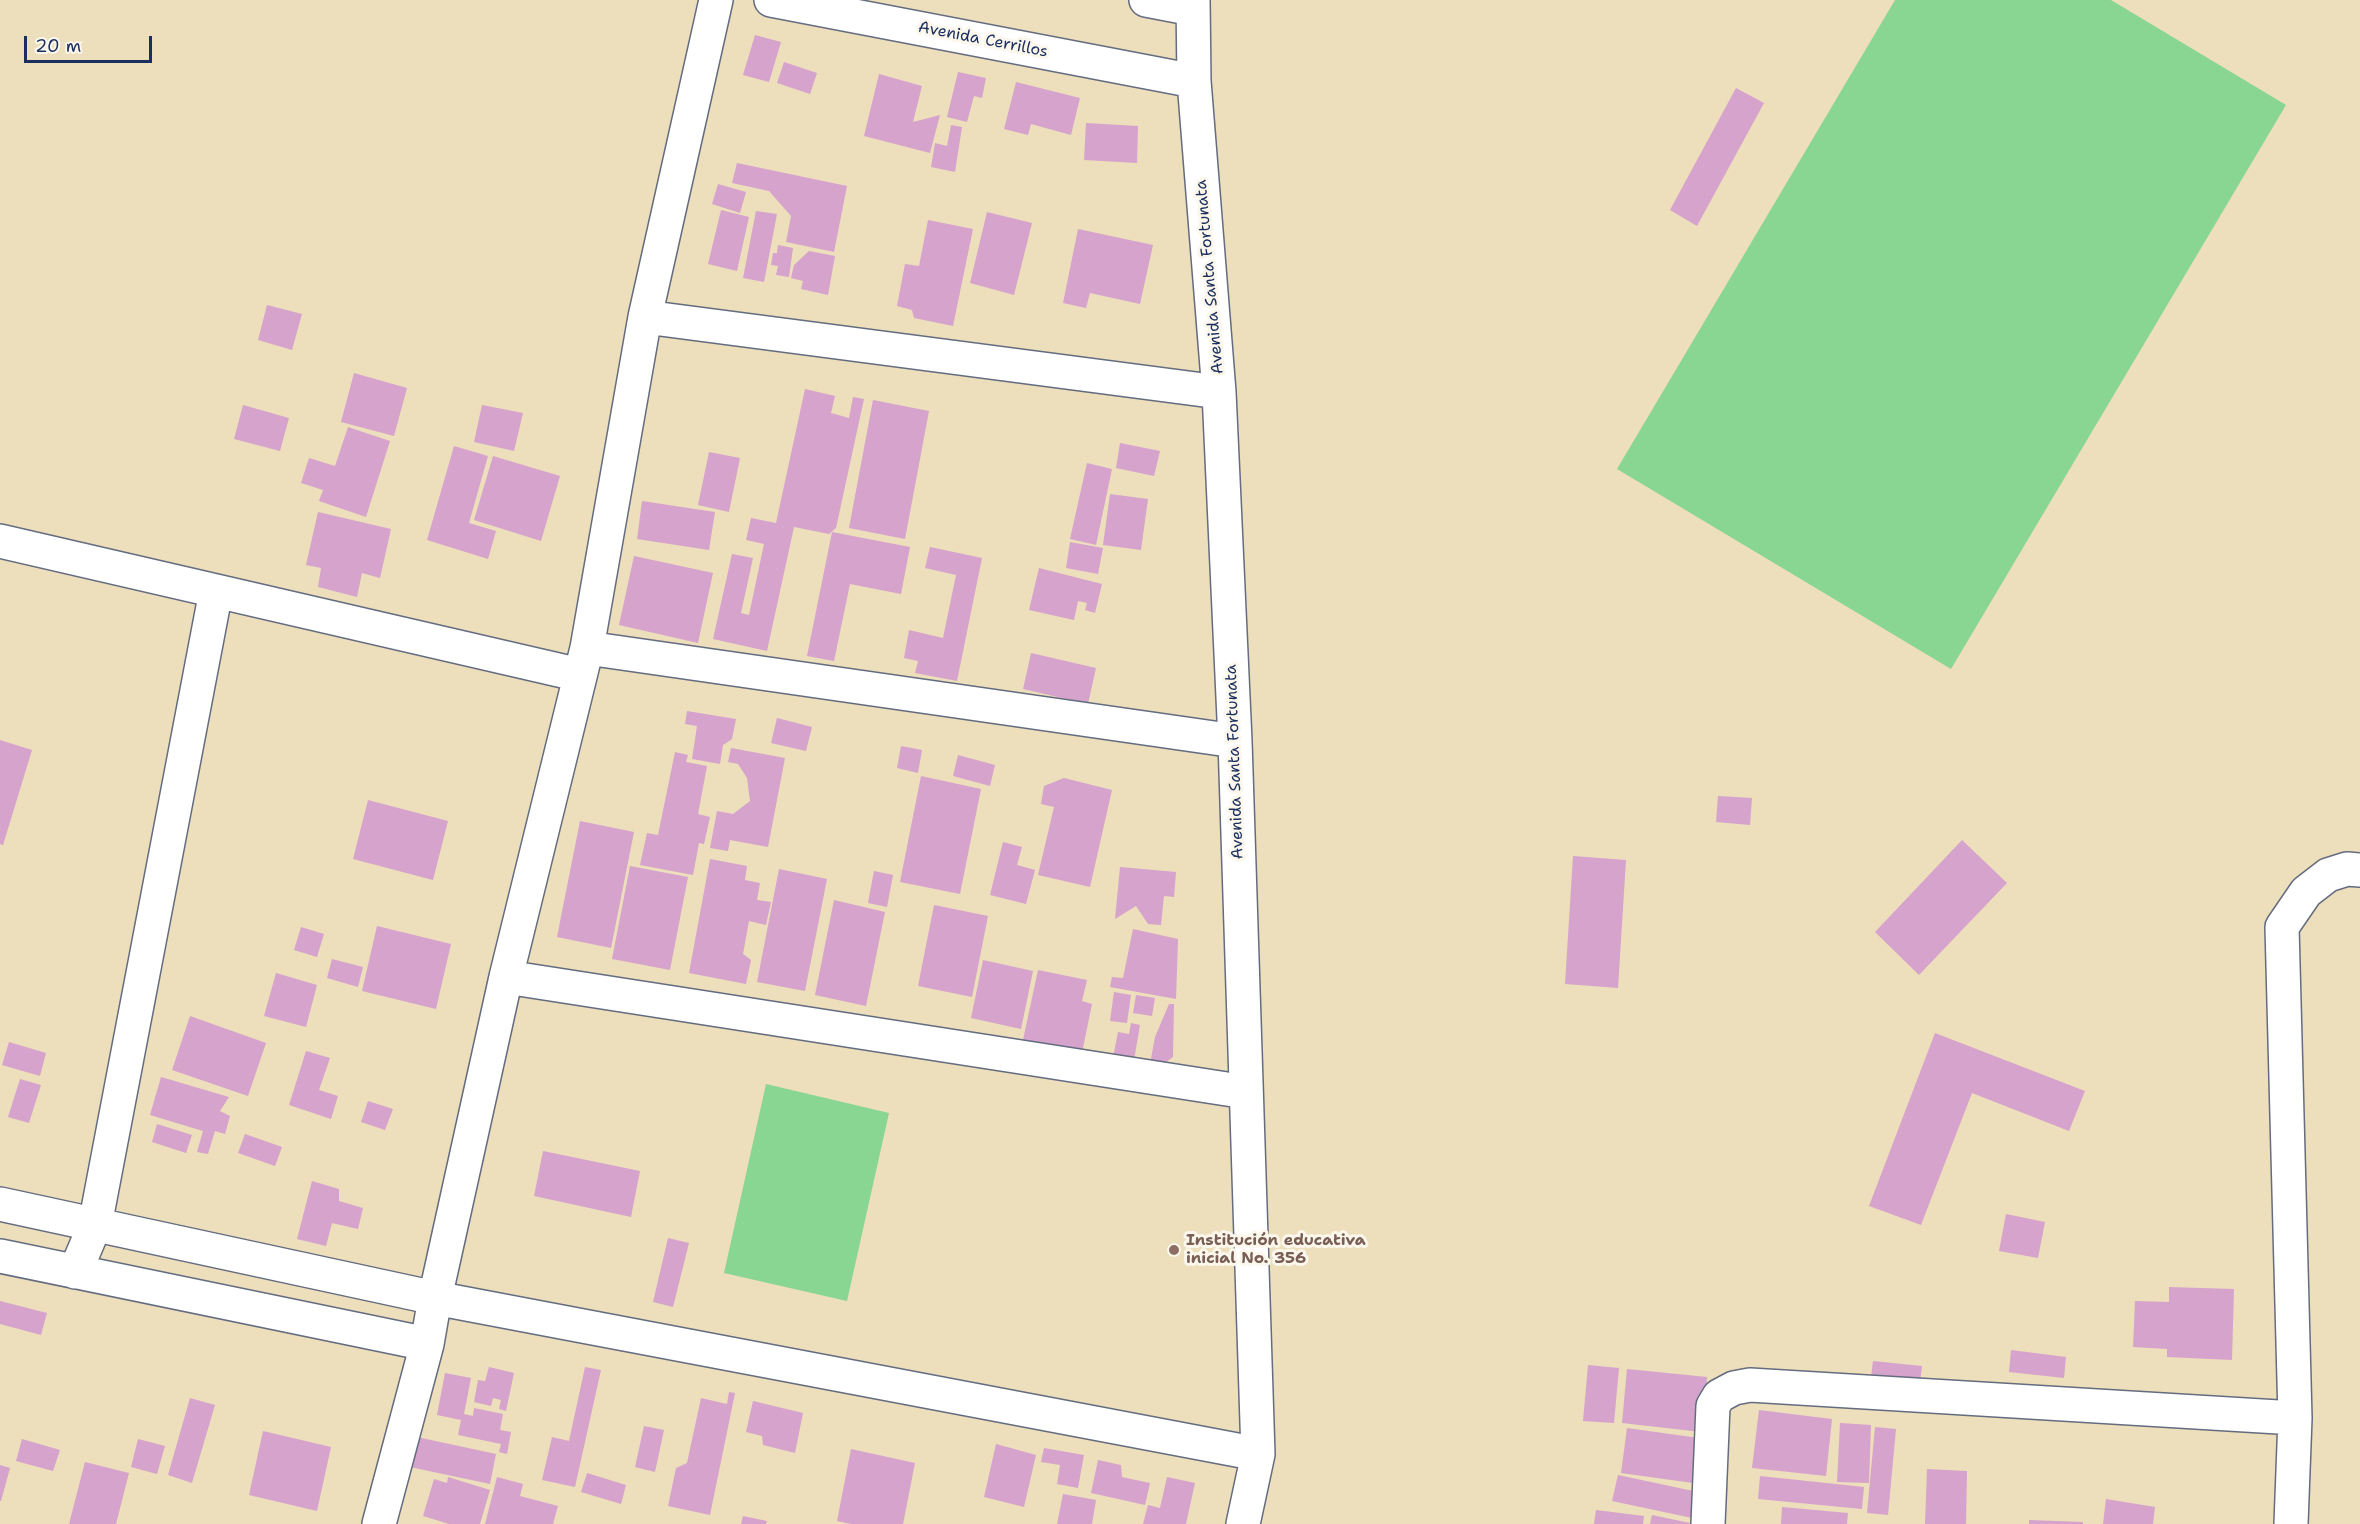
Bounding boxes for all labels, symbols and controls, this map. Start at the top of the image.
street label: Avenida Cerrillos [917,18,1049,62]
scale bar [27,24,154,62]
text: 20 m [35,34,81,58]
street label: Avenida Santa Fortunata [1192,179,1228,375]
street label: Avenida Santa Fortunata [1222,664,1248,860]
place label: Institución educativa inicial No. 356 [1186,1231,1366,1269]
marker: Institución educativa inicial No. 356 [1167,1243,1181,1257]

